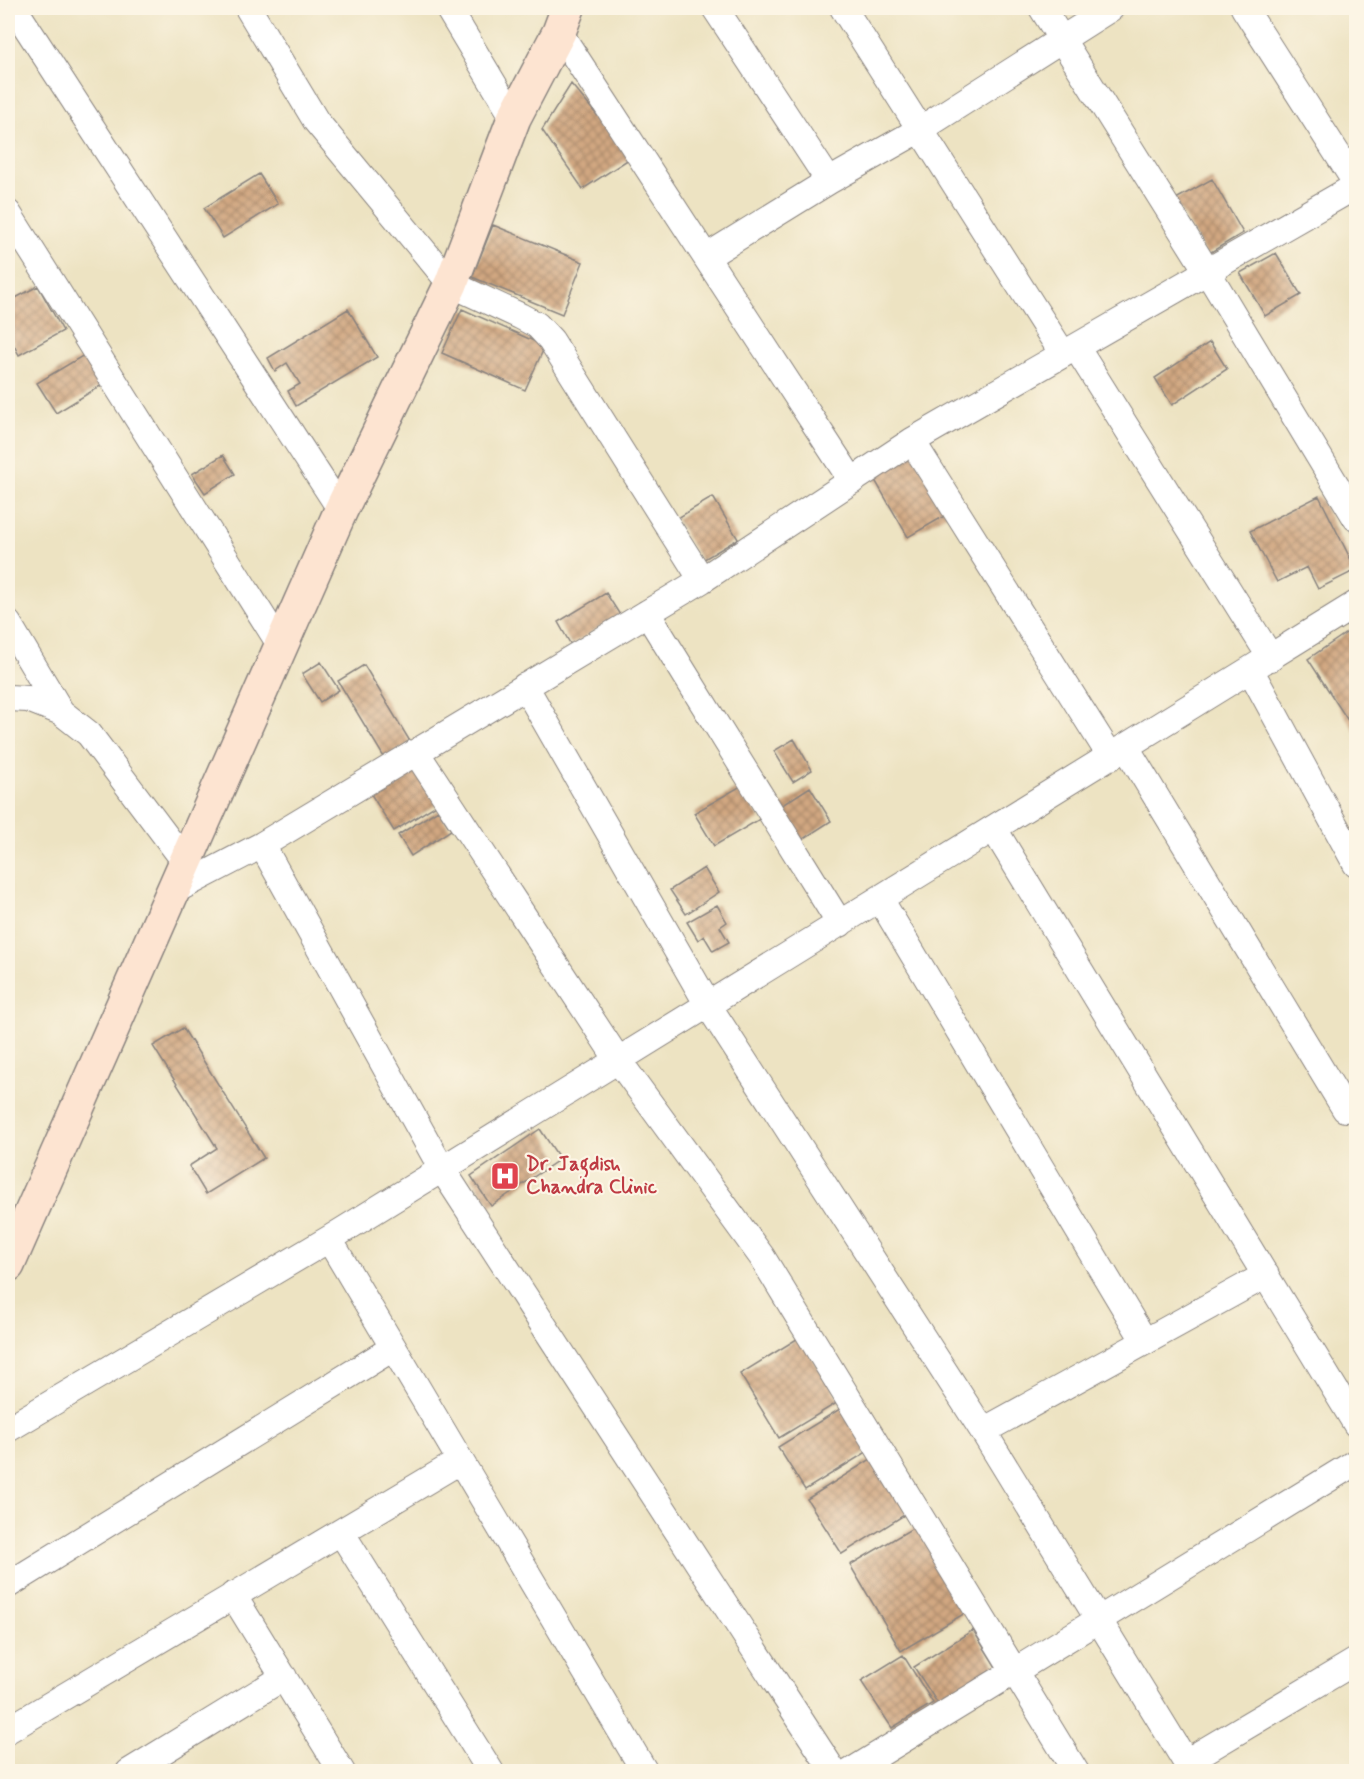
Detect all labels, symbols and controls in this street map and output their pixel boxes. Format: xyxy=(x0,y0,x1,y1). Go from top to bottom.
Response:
place label: Dr. Jagdish Chandra Clinic xyxy=(526,1151,658,1201)
hospital icon: Dr. Jagdish Chandra Clinic xyxy=(489,1160,521,1192)

